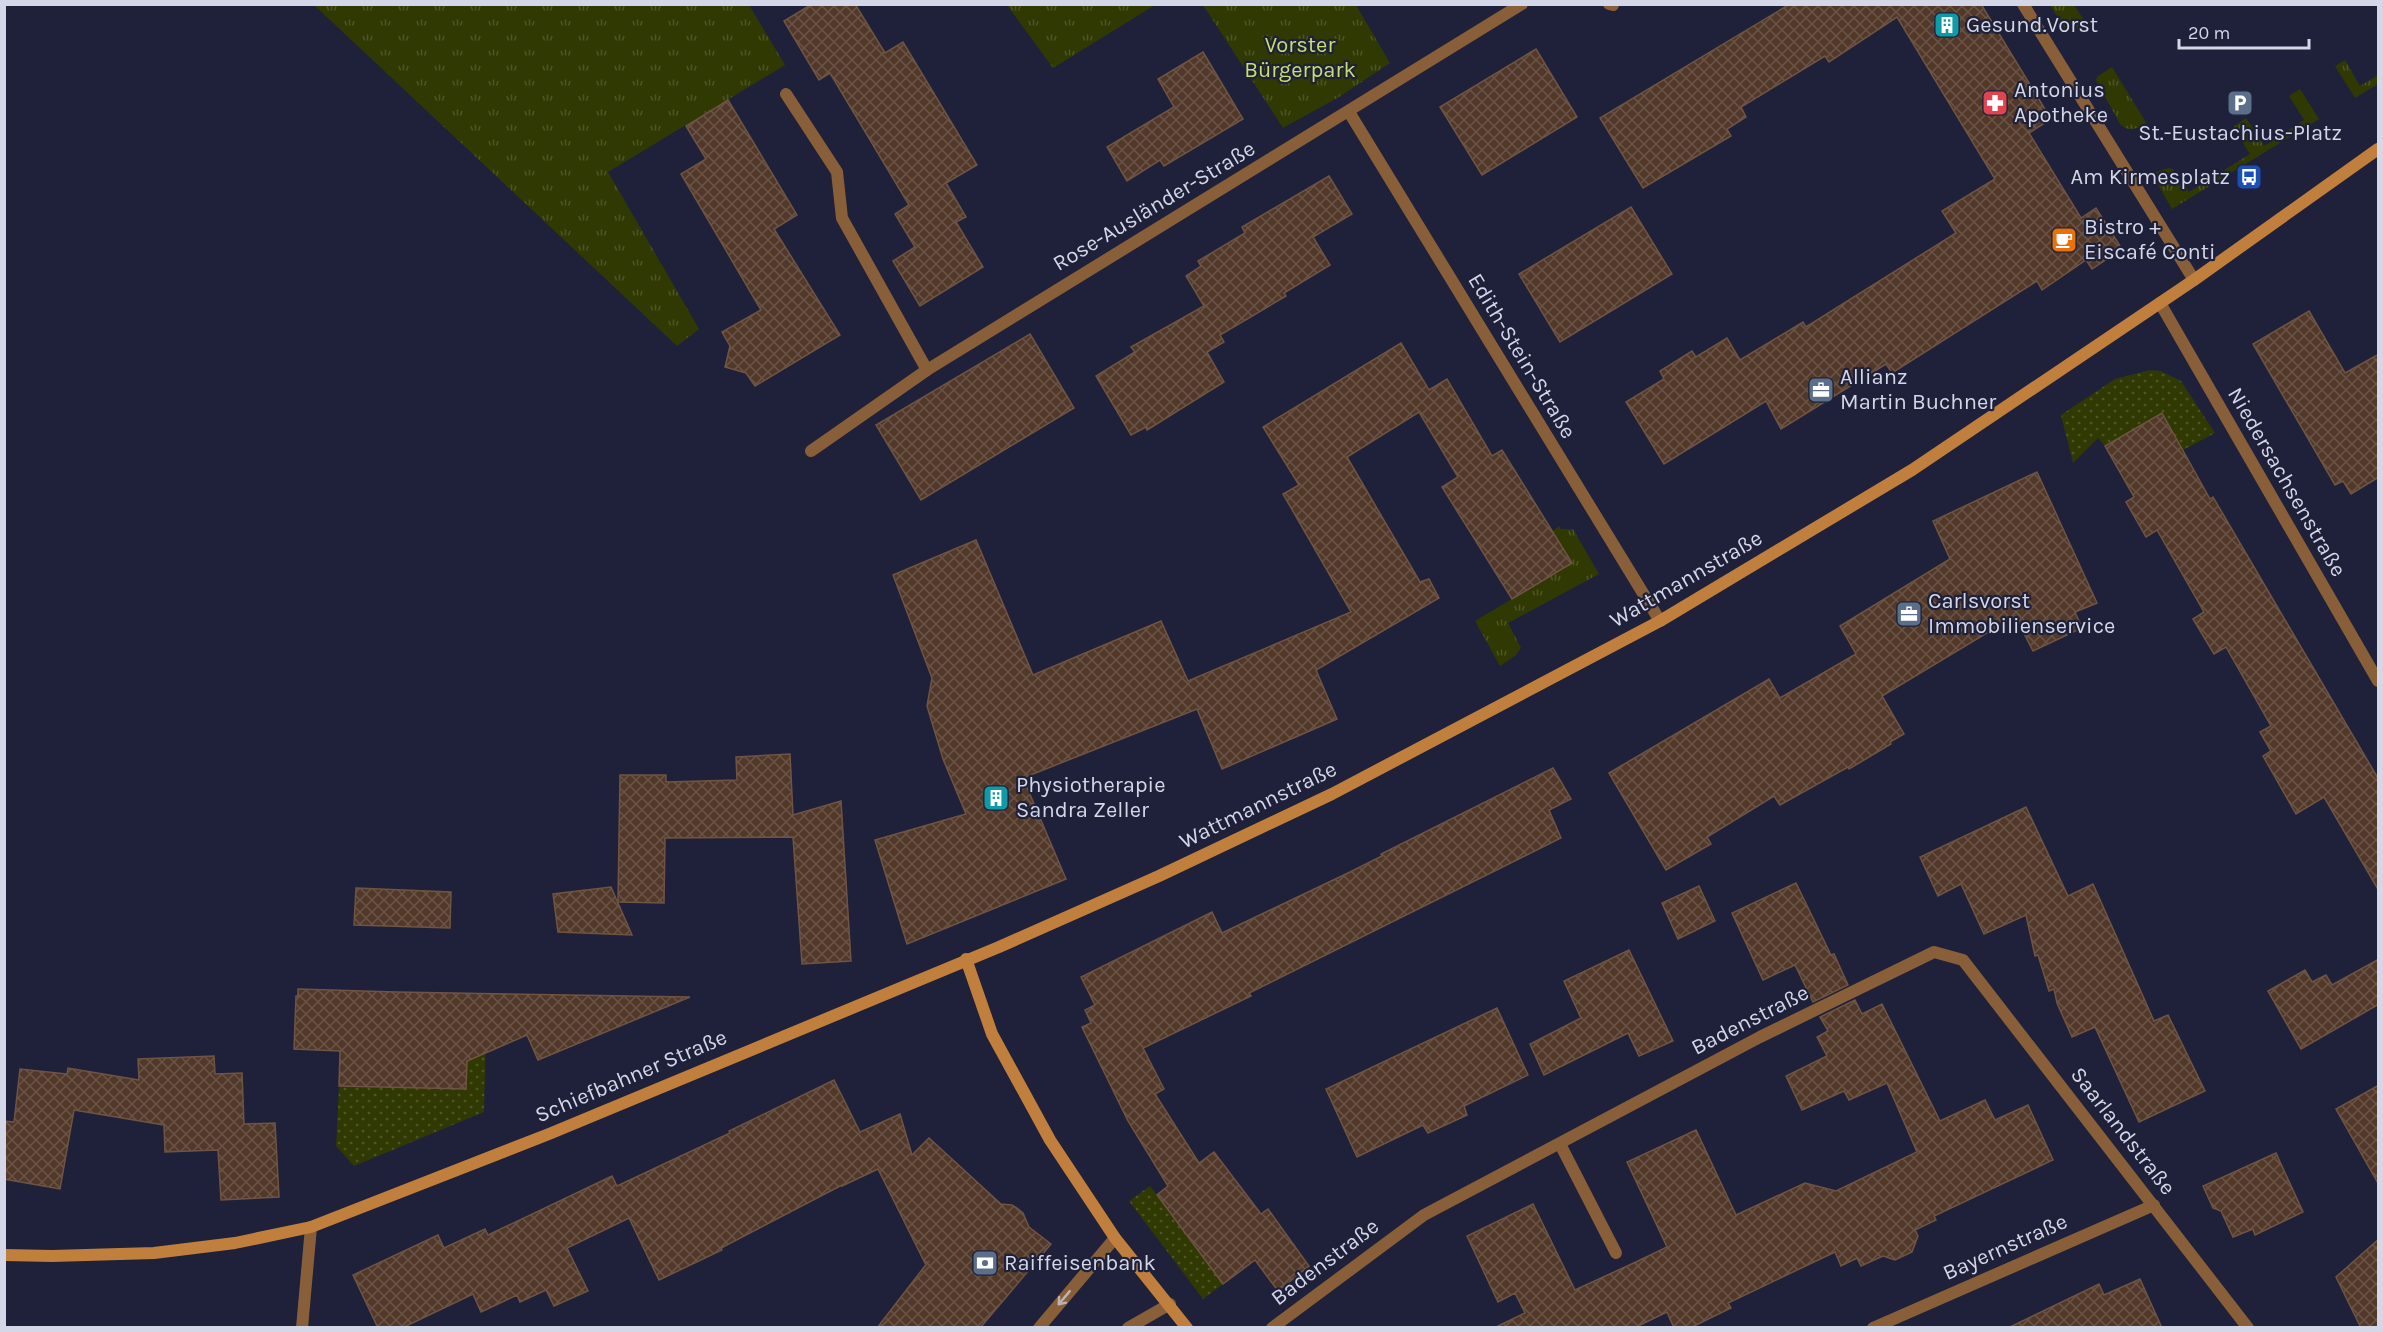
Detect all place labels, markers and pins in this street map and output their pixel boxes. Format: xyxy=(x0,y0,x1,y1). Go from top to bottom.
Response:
building icon: Gesund.Vorst xyxy=(1932,10,1962,40)
place label: Gesund.Vorst xyxy=(1966,12,2098,38)
place label: Antonius Apotheke xyxy=(2014,77,2108,128)
pharmacy icon: Antonius Apotheke xyxy=(1980,88,2010,118)
parking icon: St.-Eustachius-Platz xyxy=(2225,88,2255,118)
place label: St.-Eustachius-Platz xyxy=(2138,120,2342,146)
bus stop icon: Am Kirmesplatz xyxy=(2234,162,2264,192)
place label: Am Kirmesplatz xyxy=(2070,164,2230,190)
place label: Bistro + Eiscafé Conti xyxy=(2084,214,2216,265)
cafe icon: Bistro + Eiscafé Conti xyxy=(2049,225,2079,255)
place label: Allianz Martin Buchner xyxy=(1840,364,1996,415)
office icon: Allianz Martin Buchner xyxy=(1806,375,1836,405)
place label: Carlsvorst Immobilienservice xyxy=(1928,588,2115,639)
office icon: Carlsvorst Immobilienservice xyxy=(1894,599,1924,629)
place label: Physiotherapie Sandra Zeller xyxy=(1016,772,1165,823)
building icon: Physiotherapie Sandra Zeller xyxy=(981,783,1011,813)
bank icon: Raiffeisenbank xyxy=(970,1248,1000,1278)
place label: Raiffeisenbank xyxy=(1004,1250,1156,1276)

